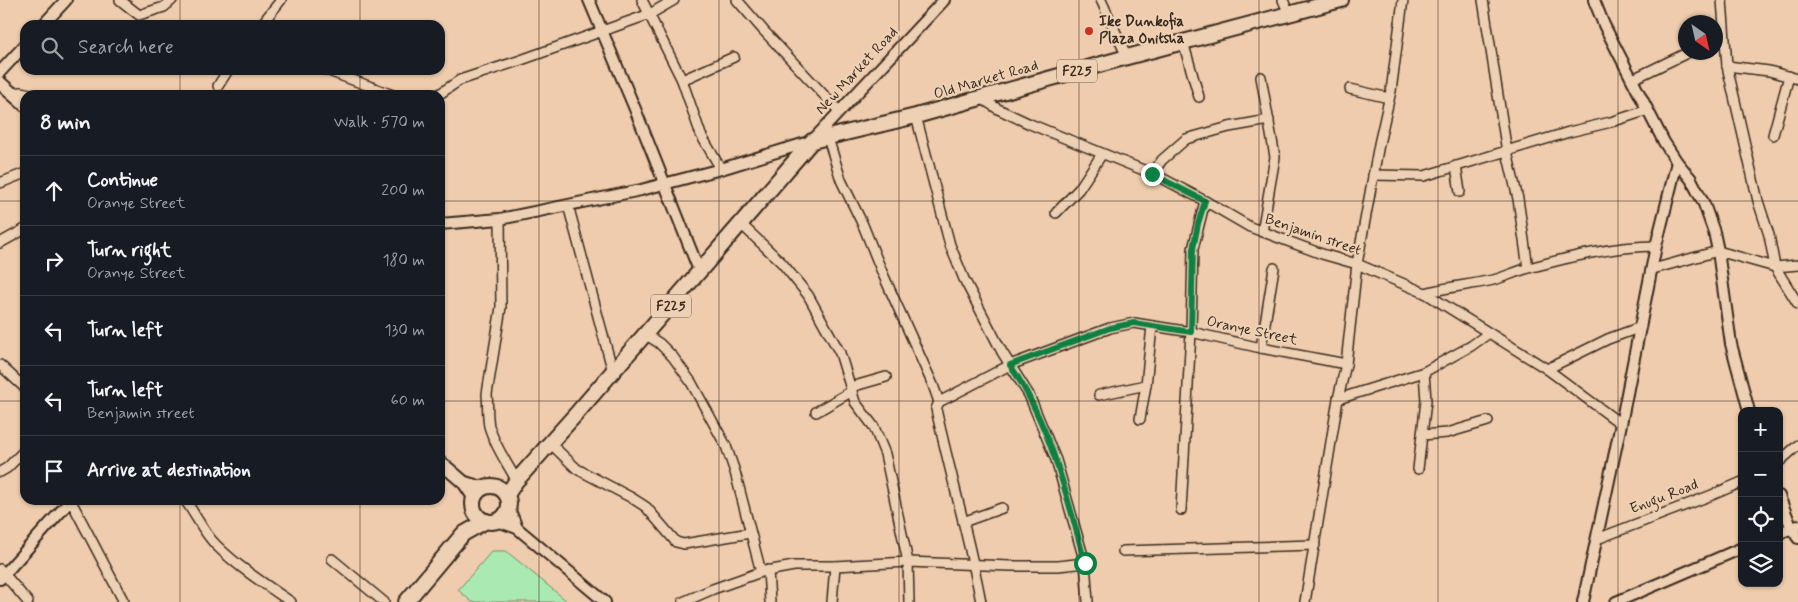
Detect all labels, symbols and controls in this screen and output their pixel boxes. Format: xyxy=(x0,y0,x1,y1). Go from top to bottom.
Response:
place label: Ike Dunkofia Plaza Onitsha xyxy=(1099,11,1185,49)
north arrow xyxy=(1678,15,1723,60)
search box xyxy=(20,20,445,75)
street label: New Market Road xyxy=(811,23,903,119)
marker: Ike Dunkofia Plaza Onitsha xyxy=(1083,25,1095,37)
icon: search xyxy=(38,34,66,62)
text: Search here xyxy=(78,35,174,60)
street label: Old Market Road xyxy=(931,56,1041,104)
road number: F225 xyxy=(1057,59,1097,82)
text: 8 min xyxy=(40,109,91,137)
text: Walk · 570 m xyxy=(334,112,425,133)
route end xyxy=(1141,163,1164,186)
text: Continue xyxy=(87,168,158,193)
icon: ahead xyxy=(40,177,68,205)
text: 200 m xyxy=(381,180,425,201)
text: Oranye Street xyxy=(87,193,186,214)
street label: Benjamin street xyxy=(1262,209,1364,261)
text: Turn right xyxy=(87,238,171,263)
icon: right xyxy=(40,247,68,275)
text: 180 m xyxy=(382,250,425,271)
text: Oranye Street xyxy=(87,263,186,284)
road number: F225 xyxy=(651,294,691,318)
street label: Oranye Street xyxy=(1205,312,1299,350)
icon: left xyxy=(40,317,68,345)
text: Turn left xyxy=(87,318,163,343)
text: 130 m xyxy=(384,320,425,341)
text: Turn left xyxy=(87,378,163,403)
icon: left xyxy=(40,387,68,415)
text: 60 m xyxy=(391,390,425,411)
text: Benjamin street xyxy=(87,403,194,424)
map controls xyxy=(1738,407,1783,587)
button: + xyxy=(1738,407,1783,452)
button: − xyxy=(1738,452,1783,497)
icon: arrive xyxy=(40,457,68,485)
text: Arrive at destination xyxy=(87,458,251,483)
street label: Enugu Road xyxy=(1627,475,1702,520)
button: locate xyxy=(1738,497,1783,542)
button: layers xyxy=(1738,542,1783,587)
route start xyxy=(1074,552,1097,575)

